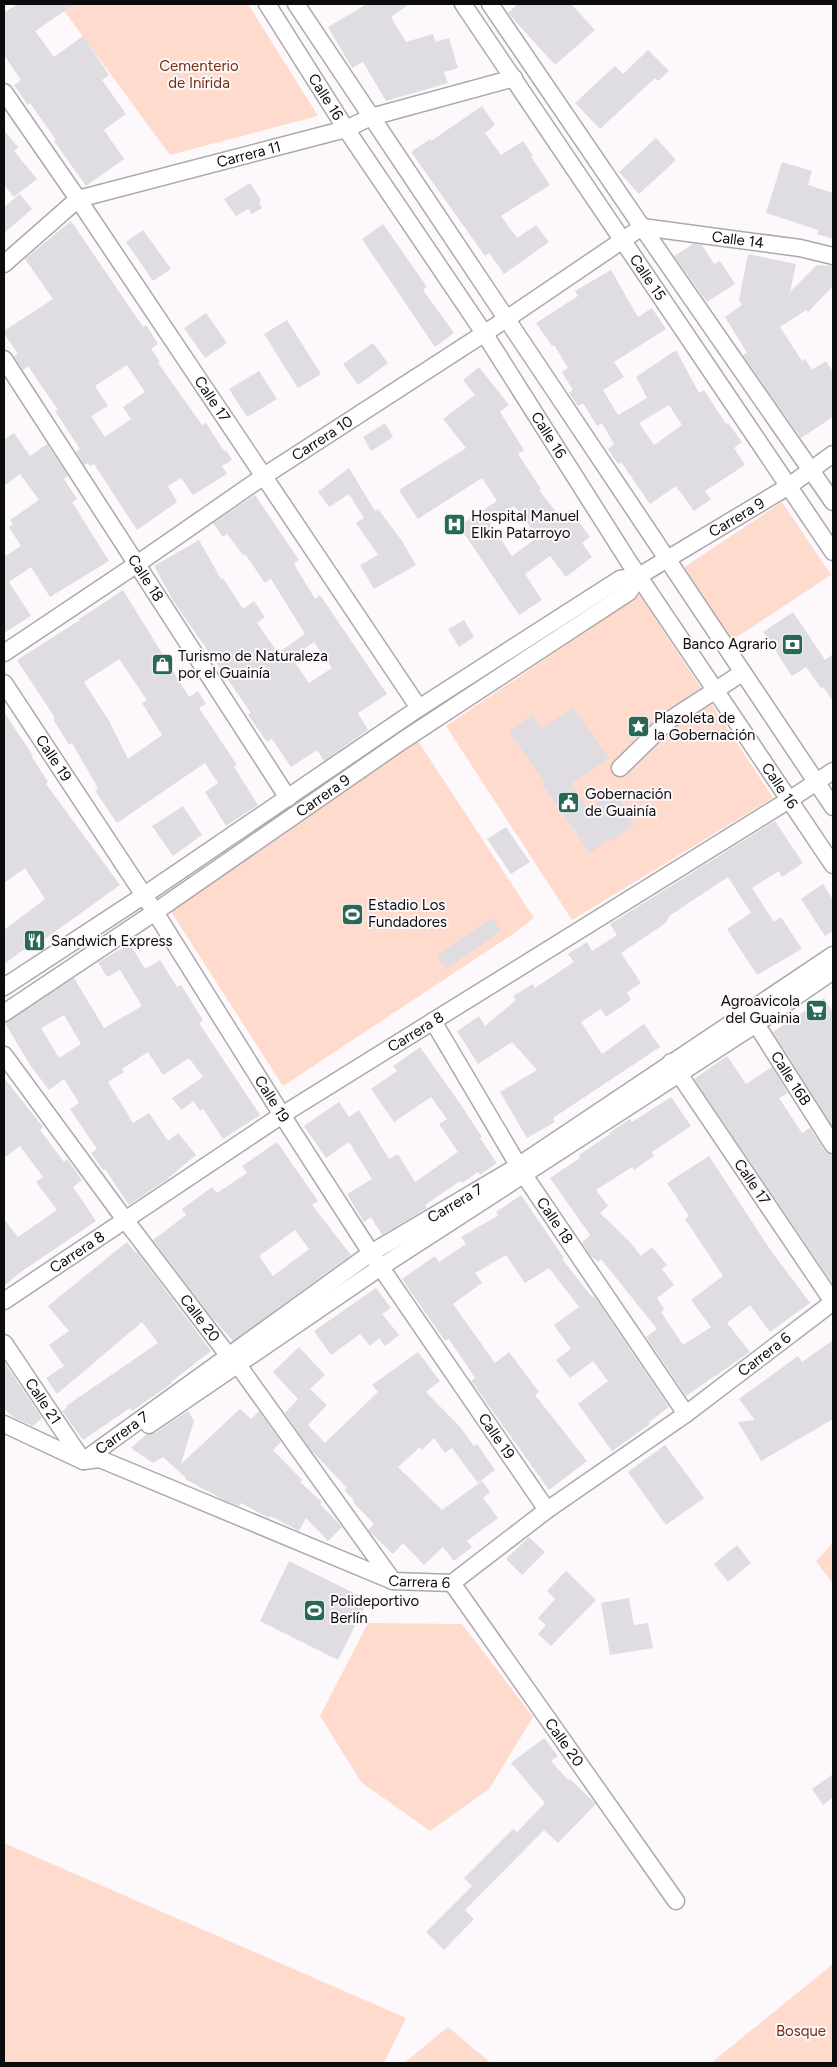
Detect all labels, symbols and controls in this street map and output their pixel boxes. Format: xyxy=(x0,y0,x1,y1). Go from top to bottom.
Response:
park label: Cementerio de Inírida xyxy=(159,57,239,92)
street label: Calle 16 xyxy=(304,70,347,124)
street label: Carrera 11 xyxy=(215,137,283,171)
street label: Calle 14 xyxy=(711,227,765,252)
street label: Calle 15 xyxy=(626,251,670,304)
street label: Calle 17 xyxy=(190,373,234,425)
street label: Calle 16 xyxy=(527,408,570,462)
street label: Carrera 10 xyxy=(288,412,356,465)
street label: Carrera 9 xyxy=(705,494,768,541)
place label: Hospital Manuel Elkin Patarroyo xyxy=(471,507,579,542)
hospital icon: Hospital Manuel Elkin Patarroyo xyxy=(443,513,467,537)
street label: Calle 18 xyxy=(124,551,168,605)
bank icon: Banco Agrario xyxy=(781,632,805,656)
place label: Banco Agrario xyxy=(682,635,777,653)
place label: Turismo de Naturaleza por el Guainía xyxy=(178,647,328,682)
shop icon: Turismo de Naturaleza por el Guainía xyxy=(150,653,174,677)
place label: Plazoleta de la Gobernación xyxy=(654,709,756,744)
place icon: Plazoleta de la Gobernación xyxy=(626,715,650,739)
street label: Calle 19 xyxy=(32,732,75,785)
street label: Calle 16 xyxy=(758,759,802,813)
street label: Carrera 9 xyxy=(292,771,354,821)
place label: Gobernación de Guainía xyxy=(585,785,672,820)
public building icon: Gobernación de Guainía xyxy=(557,791,581,815)
place label: Estadio Los Fundadores xyxy=(368,896,447,931)
sports icon: Estadio Los Fundadores xyxy=(340,902,364,926)
restaurant icon: Sandwich Express xyxy=(23,929,47,953)
place label: Sandwich Express xyxy=(51,932,173,950)
place label: Agroavicola del Guainia xyxy=(721,992,800,1027)
supermarket icon: Agroavicola del Guainia xyxy=(804,998,828,1022)
street label: Carrera 8 xyxy=(384,1008,447,1056)
street label: Calle 16B xyxy=(767,1048,815,1109)
street label: Calle 19 xyxy=(251,1072,293,1126)
street label: Calle 17 xyxy=(730,1156,774,1208)
street label: Carrera 7 xyxy=(424,1180,486,1227)
street label: Calle 18 xyxy=(533,1194,577,1247)
street label: Carrera 8 xyxy=(46,1227,108,1277)
street label: Calle 20 xyxy=(176,1291,224,1345)
street label: Carrera 6 xyxy=(734,1328,795,1380)
street label: Calle 21 xyxy=(21,1375,65,1428)
street label: Carrera 7 xyxy=(92,1408,152,1458)
street label: Calle 19 xyxy=(474,1410,518,1463)
street label: Carrera 6 xyxy=(388,1572,451,1592)
place label: Polideportivo Berlín xyxy=(330,1592,419,1627)
sports icon: Polideportivo Berlín xyxy=(302,1598,326,1622)
street label: Calle 20 xyxy=(541,1715,588,1770)
park label: Bosque xyxy=(776,2022,826,2040)

